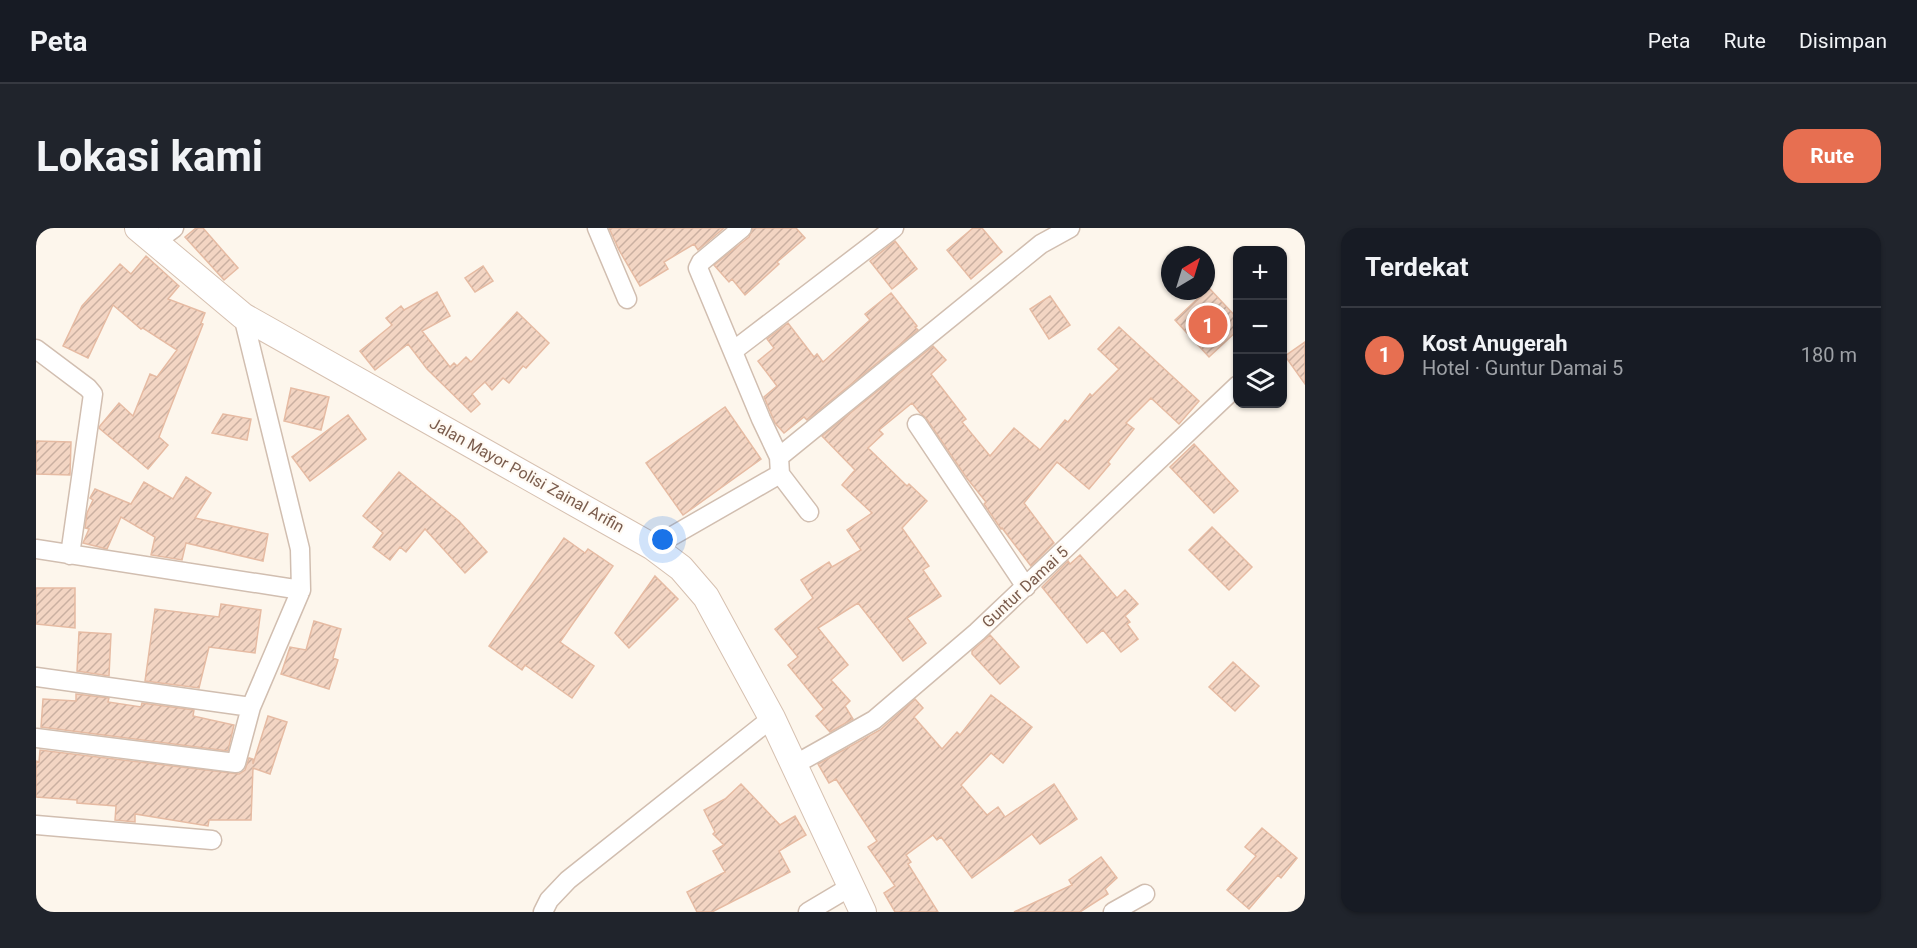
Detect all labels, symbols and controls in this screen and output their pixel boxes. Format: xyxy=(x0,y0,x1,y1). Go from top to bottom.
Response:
text: Peta xyxy=(30,25,87,58)
text: Peta xyxy=(1648,29,1690,53)
text: Rute xyxy=(1723,29,1766,53)
text: Disimpan xyxy=(1799,29,1887,53)
button: Rute xyxy=(1783,129,1881,183)
text: Lokasi kami xyxy=(36,132,263,181)
north arrow xyxy=(1161,246,1215,300)
map controls xyxy=(1233,246,1287,408)
button: + xyxy=(1233,246,1287,300)
text: Terdekat xyxy=(1365,252,1469,282)
button: − xyxy=(1233,300,1287,354)
pin: 1 xyxy=(1188,302,1228,348)
text: Kost Anugerah xyxy=(1422,331,1568,356)
text: 1 xyxy=(1379,343,1390,367)
text: 180 m xyxy=(1801,343,1857,367)
button: layers xyxy=(1233,354,1287,408)
text: Hotel · Guntur Damai 5 xyxy=(1422,356,1623,380)
street label: Jalan Mayor Polisi Zainal Arifin xyxy=(426,413,628,537)
your location xyxy=(648,525,677,554)
street label: Guntur Damai 5 xyxy=(978,542,1072,632)

